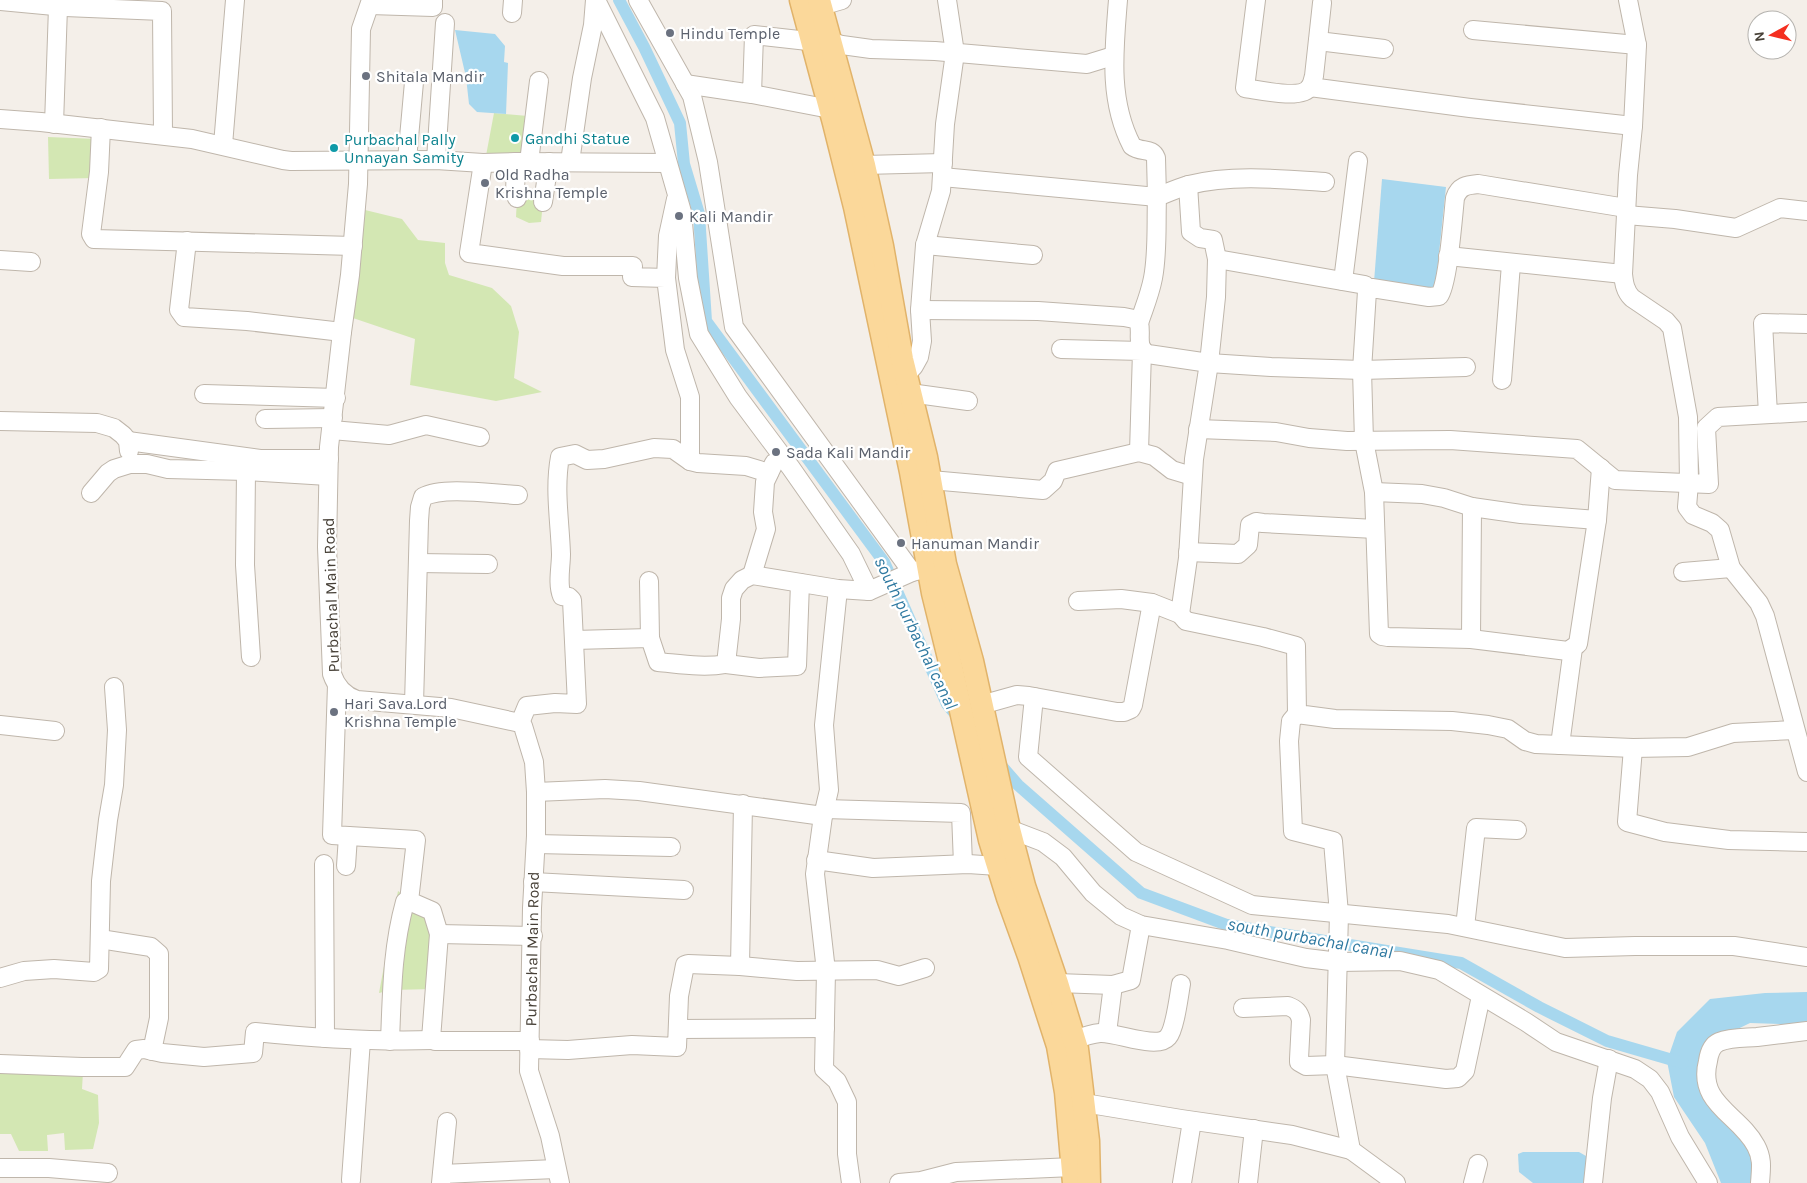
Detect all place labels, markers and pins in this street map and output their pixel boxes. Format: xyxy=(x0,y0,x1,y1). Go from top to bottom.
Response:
place label: Hindu Temple xyxy=(680,24,780,43)
marker: Hindu Temple xyxy=(664,27,676,39)
place label: Shitala Mandir xyxy=(376,67,484,86)
marker: Shitala Mandir xyxy=(360,70,372,82)
place label: Gandhi Statue xyxy=(525,129,630,148)
place label: Purbachal Pally Unnayan Samity xyxy=(344,130,465,167)
marker: Gandhi Statue xyxy=(509,132,521,144)
marker: Purbachal Pally Unnayan Samity xyxy=(328,142,340,154)
place label: Old Radha Krishna Temple xyxy=(495,165,608,202)
marker: Old Radha Krishna Temple xyxy=(479,177,491,189)
place label: Kali Mandir xyxy=(689,207,773,226)
marker: Kali Mandir xyxy=(673,210,685,222)
place label: Sada Kali Mandir xyxy=(786,443,910,462)
marker: Sada Kali Mandir xyxy=(770,446,782,458)
place label: Hanuman Mandir xyxy=(911,534,1039,553)
marker: Hanuman Mandir xyxy=(895,537,907,549)
place label: Hari Sava.Lord Krishna Temple xyxy=(344,694,457,731)
marker: Hari Sava.Lord Krishna Temple xyxy=(328,706,340,718)

